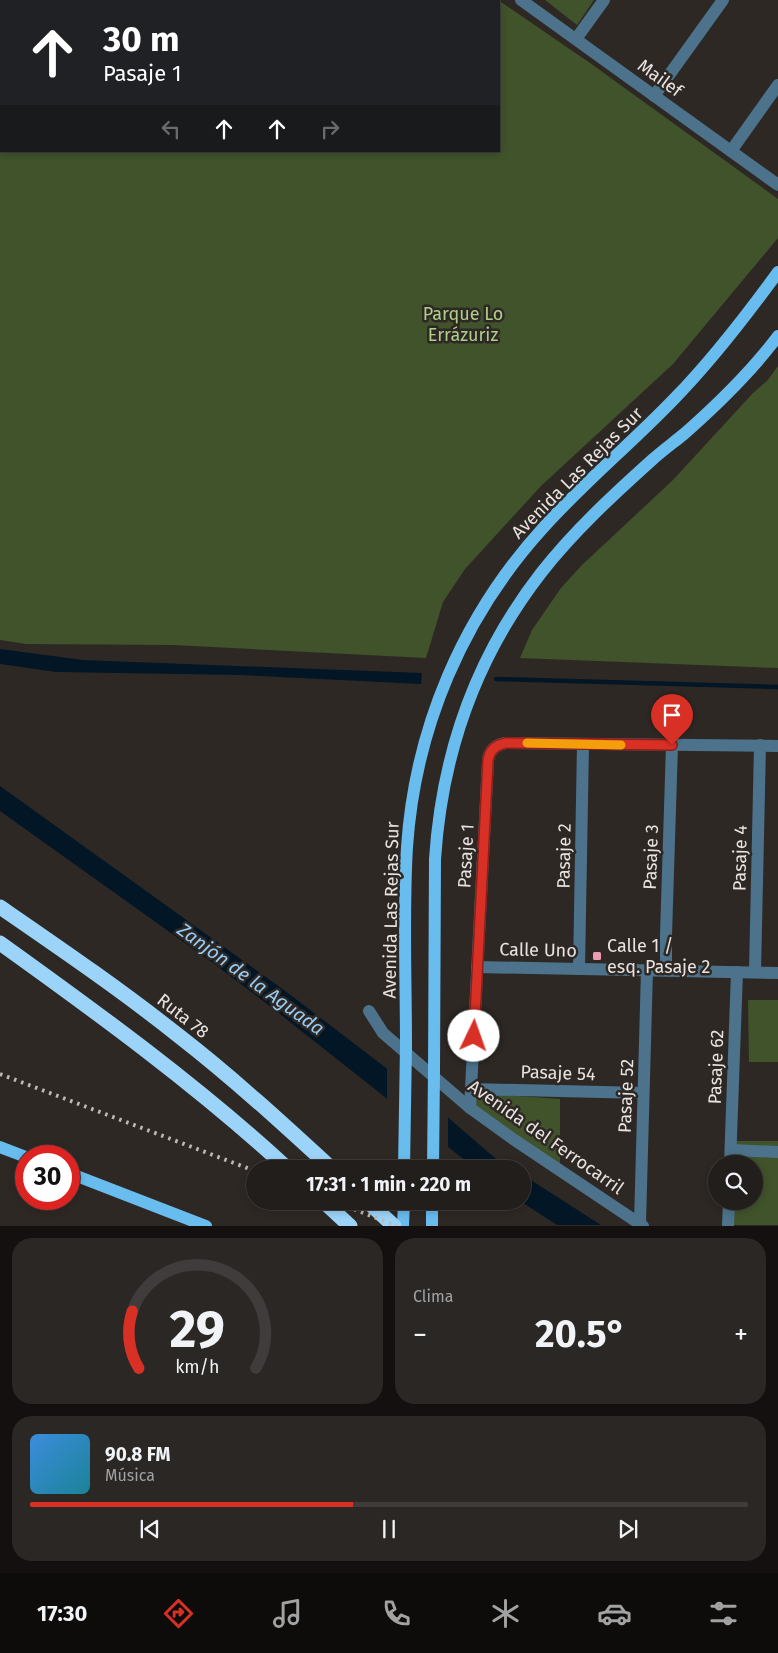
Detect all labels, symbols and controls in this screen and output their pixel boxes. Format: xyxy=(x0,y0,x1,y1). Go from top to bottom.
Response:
text: 30 m xyxy=(103,18,180,60)
icon: ahead xyxy=(20,20,85,85)
street label: Mailef xyxy=(633,54,688,103)
text: Pasaje 1 xyxy=(103,60,182,87)
icon: left xyxy=(157,115,185,143)
icon: ahead xyxy=(210,115,238,143)
icon: ahead xyxy=(263,115,291,143)
icon: right xyxy=(316,115,344,143)
park label: Parque Lo Errázuriz xyxy=(423,303,503,346)
street label: Avenida Las Rejas Sur xyxy=(507,403,647,543)
pin xyxy=(651,694,693,745)
icon: arrive xyxy=(658,701,686,729)
street label: Avenida Las Rejas Sur xyxy=(378,821,404,999)
street label: Pasaje 1 xyxy=(453,823,479,889)
street label: Pasaje 2 xyxy=(552,823,576,889)
street label: Pasaje 3 xyxy=(639,824,663,890)
street label: Pasaje 4 xyxy=(728,824,752,891)
water label: Zanjón de la Aguada xyxy=(172,917,329,1040)
place label: Calle 1 / esq. Pasaje 2 xyxy=(607,935,711,978)
street label: Calle Uno xyxy=(499,938,577,962)
marker: Calle 1 / esq. Pasaje 2 xyxy=(591,950,603,962)
street label: Ruta 78 xyxy=(153,989,213,1043)
position arrow xyxy=(447,1009,499,1061)
street label: Pasaje 62 xyxy=(704,1029,728,1105)
street label: Pasaje 52 xyxy=(614,1058,638,1133)
street label: Pasaje 54 xyxy=(520,1061,596,1085)
street label: Avenida del Ferrocarril xyxy=(464,1075,628,1199)
speed limit sign: 30 xyxy=(15,1145,80,1210)
map controls xyxy=(708,1155,763,1210)
button: search xyxy=(708,1155,763,1210)
text: 17:31 · 1 min · 220 m xyxy=(306,1173,471,1196)
text: Clima xyxy=(413,1287,453,1306)
text: 29 xyxy=(170,1298,225,1361)
text: 20.5° xyxy=(535,1311,626,1357)
text: − xyxy=(413,1318,427,1351)
text: + xyxy=(734,1318,748,1351)
text: km/h xyxy=(175,1356,220,1378)
text: 90.8 FM xyxy=(105,1443,171,1466)
text: Música xyxy=(105,1466,155,1485)
icon: previous xyxy=(136,1515,164,1543)
icon: pause xyxy=(375,1515,403,1543)
icon: next xyxy=(614,1515,642,1543)
icon: directions xyxy=(161,1596,196,1631)
icon: music xyxy=(270,1596,305,1631)
icon: phone xyxy=(379,1596,414,1631)
icon: climate xyxy=(488,1596,523,1631)
icon: car xyxy=(597,1596,632,1631)
icon: filters xyxy=(706,1596,741,1631)
text: 17:30 xyxy=(37,1600,87,1627)

